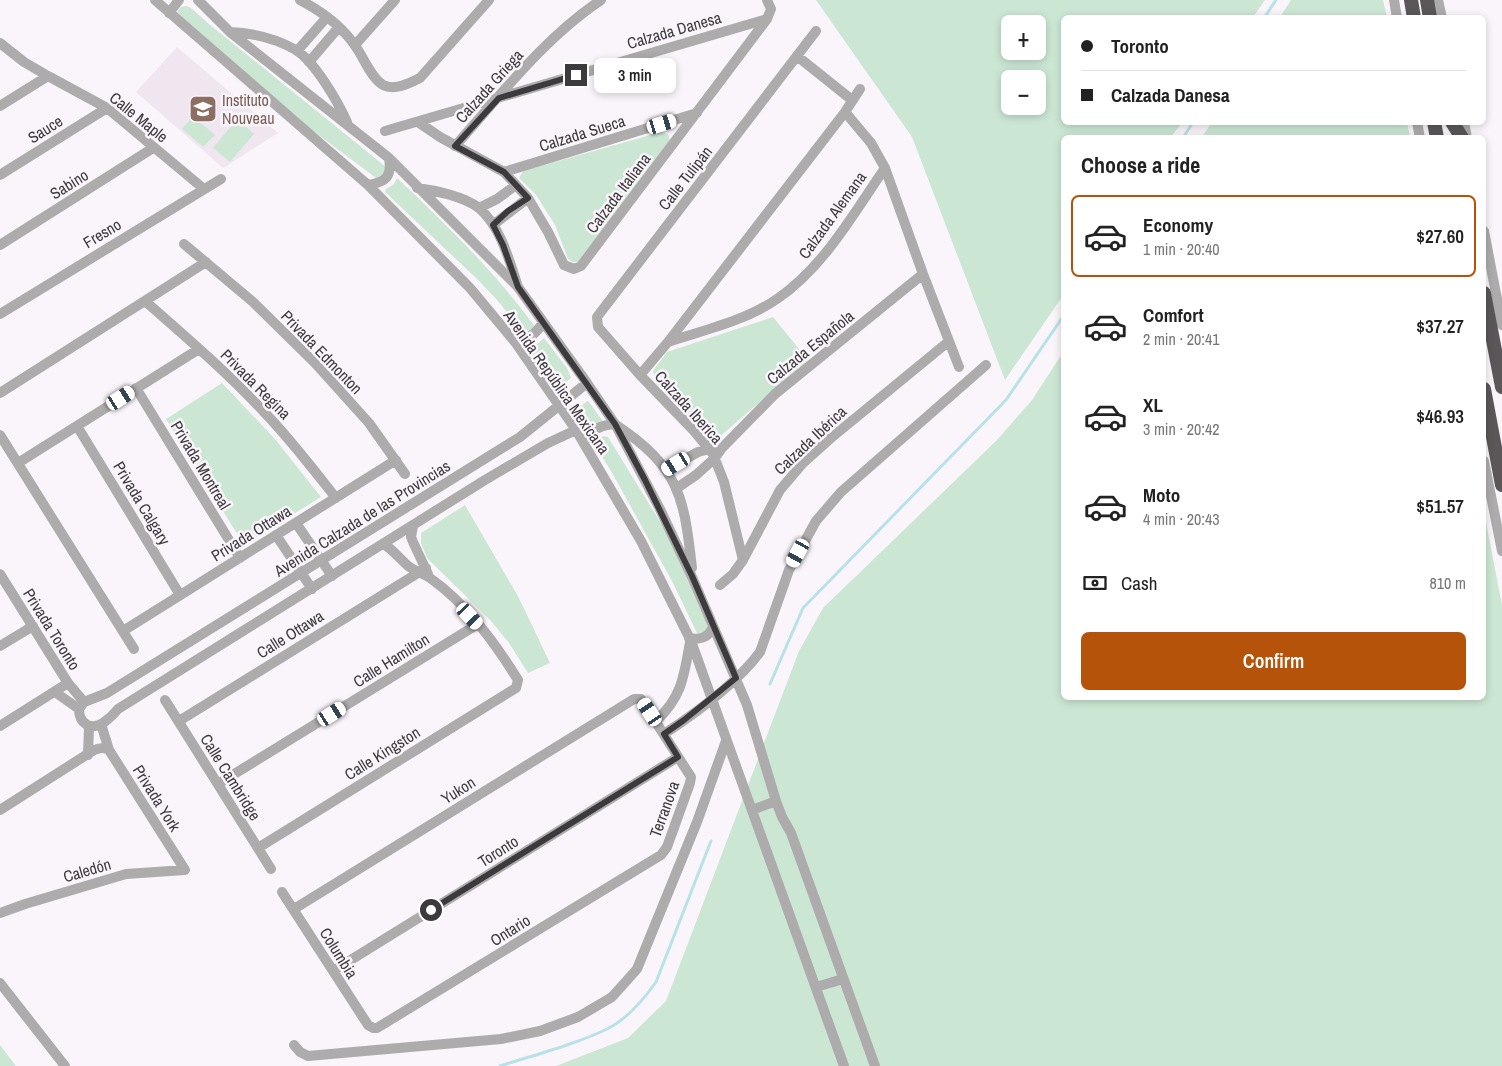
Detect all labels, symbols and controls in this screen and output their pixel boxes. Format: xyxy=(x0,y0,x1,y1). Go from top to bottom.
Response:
street label: Calzada Danesa xyxy=(624,6,724,54)
map controls xyxy=(1001,15,1046,115)
button: + xyxy=(1001,15,1046,60)
text: Toronto xyxy=(1111,33,1169,59)
street label: Calzada Griega xyxy=(450,44,528,128)
callout: 3 min xyxy=(594,58,676,92)
route end xyxy=(565,64,587,86)
text: 3 min xyxy=(618,64,652,86)
button: − xyxy=(1001,70,1046,115)
text: Calzada Danesa xyxy=(1111,82,1230,108)
street label: Calle Maple xyxy=(105,87,173,147)
place label: Instituto Nouveau xyxy=(222,89,275,129)
school or university icon: Instituto Nouveau xyxy=(188,94,218,124)
street label: Calzada Sueca xyxy=(536,109,628,157)
street label: Sauce xyxy=(23,110,67,148)
car xyxy=(645,112,678,136)
street label: Calle Tulipán xyxy=(653,141,717,215)
street label: Calzada Italiana xyxy=(581,148,656,237)
text: Choose a ride xyxy=(1081,150,1200,180)
street label: Sabino xyxy=(46,164,92,204)
street label: Calzada Alemana xyxy=(793,166,872,263)
text: Economy xyxy=(1143,212,1213,238)
street label: Fresno xyxy=(79,213,125,253)
icon: car xyxy=(1083,214,1128,259)
text: $27.60 xyxy=(1416,223,1464,249)
text: 1 min · 20:40 xyxy=(1143,238,1220,260)
text: Comfort xyxy=(1143,302,1204,328)
icon: car xyxy=(1083,304,1128,349)
street label: Privada Edmonton xyxy=(276,305,368,399)
street label: Avenida República Mexicana xyxy=(498,305,616,459)
street label: Calzada Española xyxy=(762,305,859,389)
text: $37.27 xyxy=(1416,313,1464,339)
text: 2 min · 20:41 xyxy=(1143,328,1220,350)
street label: Privada Regina xyxy=(216,344,297,425)
street label: Calzada Iberica xyxy=(650,365,728,449)
car xyxy=(104,384,137,412)
text: XL xyxy=(1143,392,1163,418)
icon: car xyxy=(1083,394,1128,439)
street label: Calzada Ibérica xyxy=(769,400,852,479)
text: $46.93 xyxy=(1416,403,1464,429)
street label: Privada Montreal xyxy=(166,417,236,514)
text: 3 min · 20:42 xyxy=(1143,418,1220,440)
car xyxy=(659,450,692,478)
street label: Avenida Calzada de las Provincias xyxy=(269,455,454,582)
street label: Privada Calgary xyxy=(108,457,176,549)
text: Moto xyxy=(1143,482,1180,508)
icon: car xyxy=(1083,484,1128,529)
text: $51.57 xyxy=(1416,493,1464,519)
street label: Privada Ottawa xyxy=(207,499,296,566)
text: 4 min · 20:43 xyxy=(1143,508,1220,530)
car xyxy=(784,536,811,570)
icon: cash xyxy=(1081,569,1109,597)
text: Cash xyxy=(1121,570,1157,596)
text: 810 m xyxy=(1430,572,1466,594)
street label: Privada Toronto xyxy=(18,584,86,674)
car xyxy=(454,600,485,632)
street label: Calle Ottawa xyxy=(252,604,328,663)
street label: Calle Hamilton xyxy=(349,628,433,692)
button: Confirm xyxy=(1081,632,1466,690)
car xyxy=(635,695,664,729)
car xyxy=(315,700,348,728)
street label: Calle Kingston xyxy=(340,721,424,785)
street label: Calle Cambridge xyxy=(196,729,266,825)
street label: Privada York xyxy=(128,761,186,836)
street label: Yukon xyxy=(437,771,479,809)
street label: Terranova xyxy=(644,777,685,840)
street label: Toronto xyxy=(474,830,522,872)
street label: Caledón xyxy=(60,853,114,887)
route start xyxy=(420,899,442,921)
street label: Ontario xyxy=(486,909,534,951)
street label: Columbia xyxy=(315,923,364,983)

